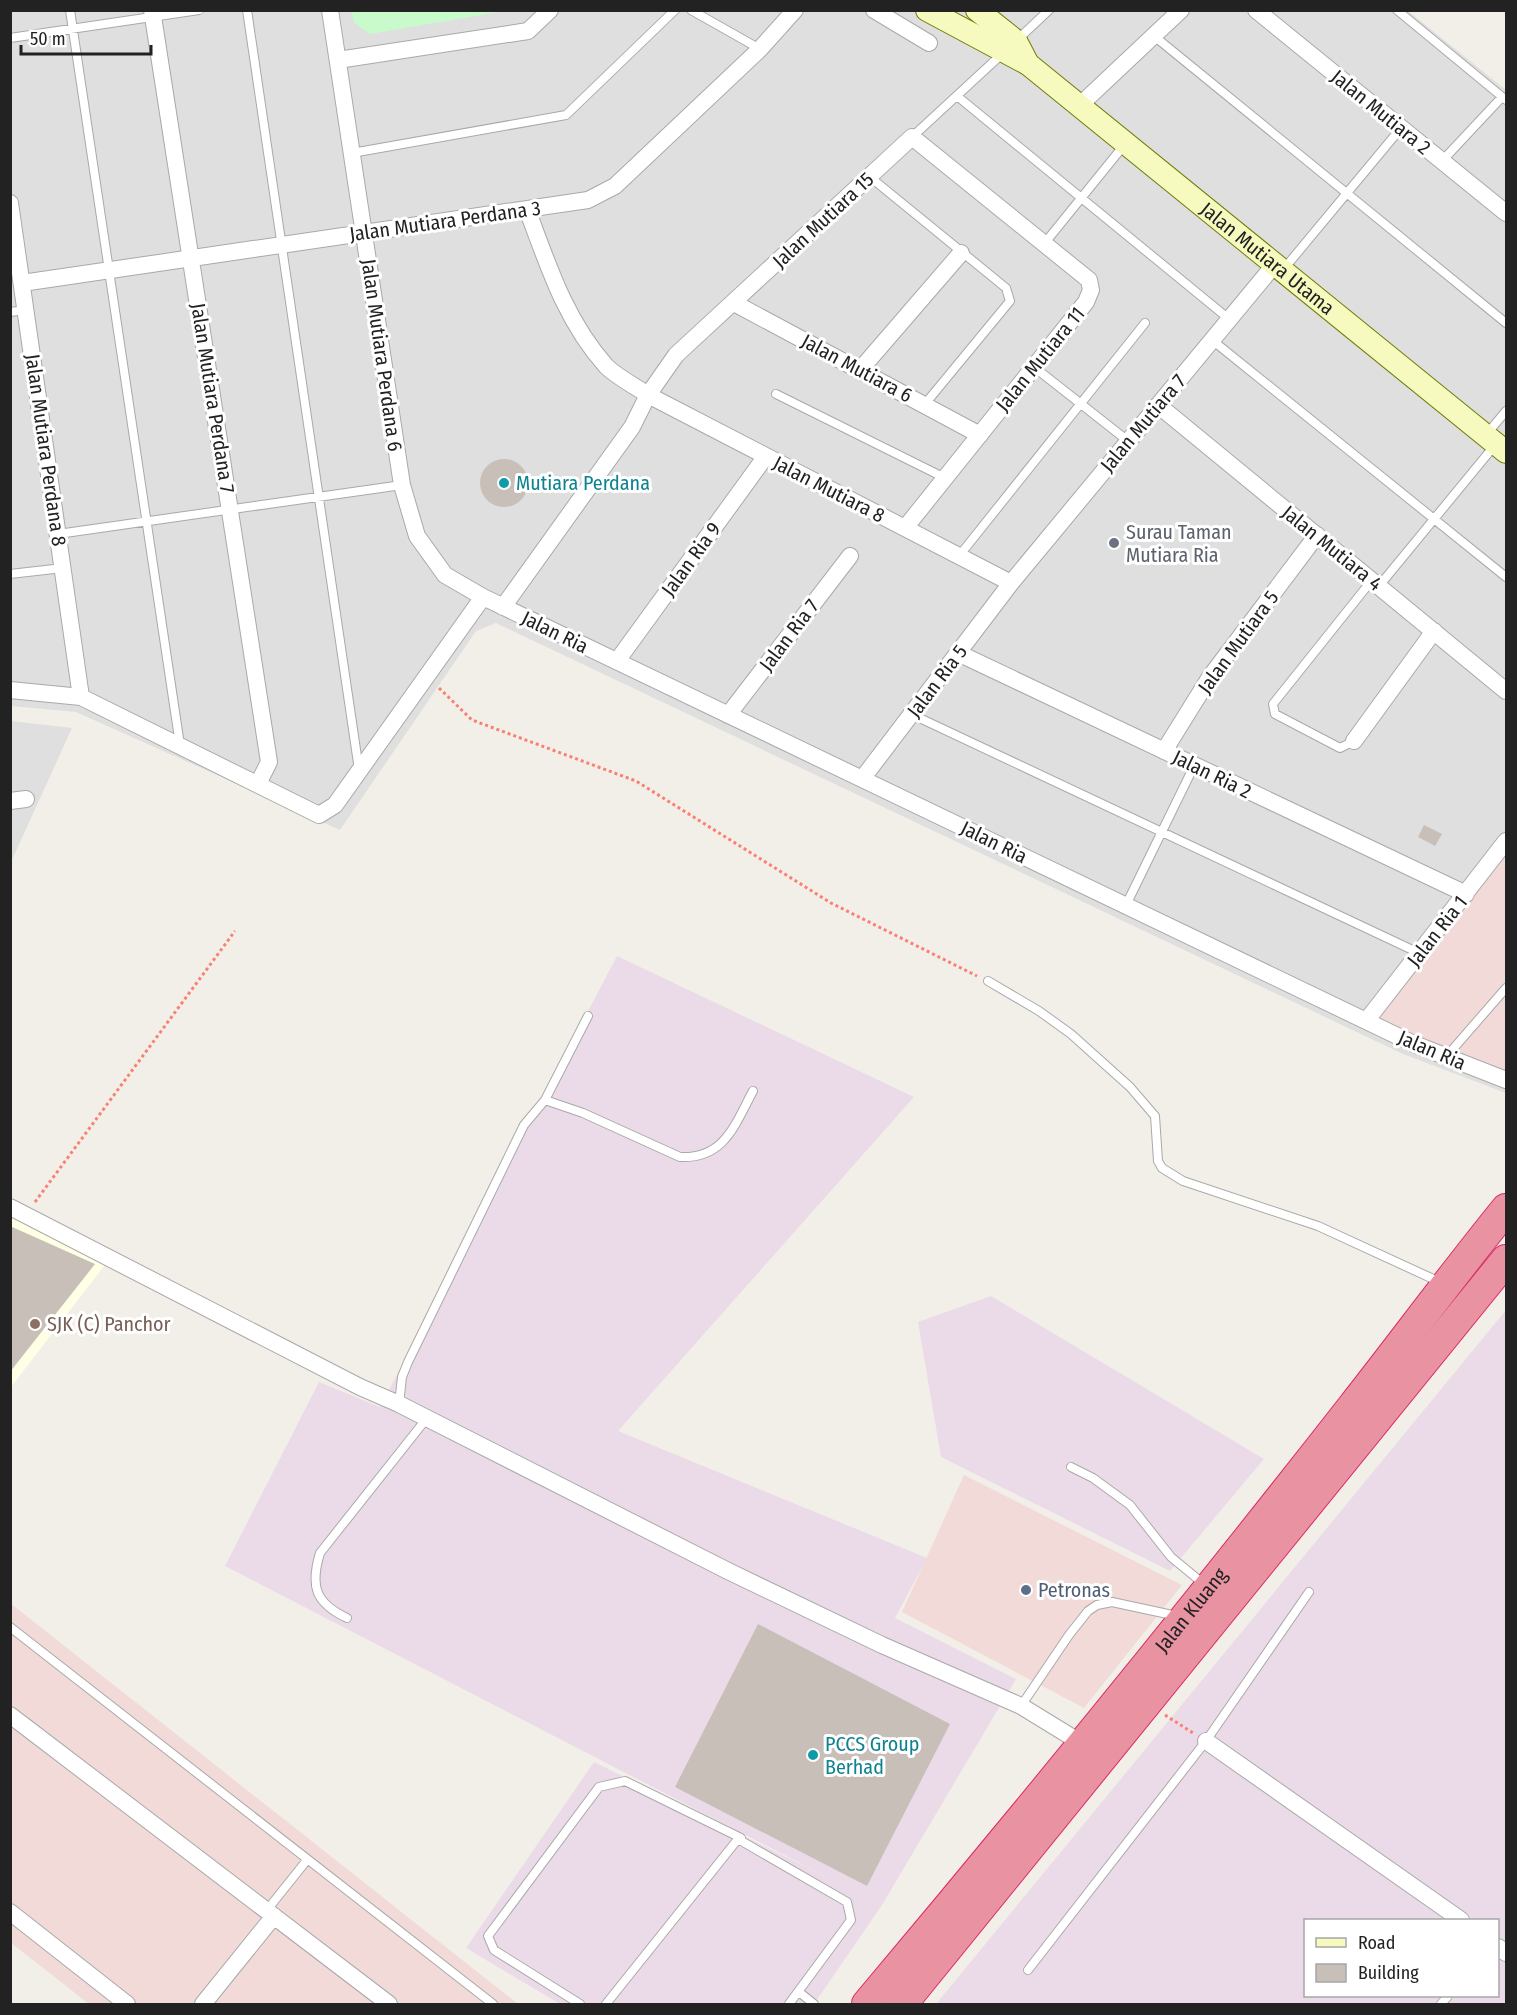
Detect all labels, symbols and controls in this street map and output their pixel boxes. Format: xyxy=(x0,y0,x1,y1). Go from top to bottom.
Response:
scale bar xyxy=(21,18,152,56)
text: 50 m xyxy=(30,28,66,50)
street label: Jalan Mutiara 2 xyxy=(1326,65,1436,160)
street label: Jalan Mutiara 15 xyxy=(768,167,878,273)
street label: Jalan Mutiara Perdana 3 xyxy=(348,196,542,246)
street label: Jalan Mutiara Utama xyxy=(1196,197,1339,320)
street label: Jalan Mutiara Perdana 6 xyxy=(357,257,407,453)
street label: Jalan Mutiara Perdana 7 xyxy=(186,301,240,495)
street label: Jalan Mutiara 11 xyxy=(991,302,1089,416)
street label: Jalan Mutiara 6 xyxy=(797,329,917,407)
street label: Jalan Mutiara Perdana 8 xyxy=(21,352,71,548)
street label: Jalan Mutiara 7 xyxy=(1095,369,1191,477)
street label: Jalan Mutiara 8 xyxy=(769,451,889,527)
place label: Mutiara Perdana xyxy=(516,471,650,495)
marker: Mutiara Perdana xyxy=(497,476,511,490)
street label: Jalan Mutiara 4 xyxy=(1277,500,1387,596)
street label: Jalan Ria 9 xyxy=(656,517,726,601)
place label: Surau Taman Mutiara Ria xyxy=(1126,520,1231,567)
marker: Surau Taman Mutiara Ria xyxy=(1107,536,1121,550)
street label: Jalan Mutiara 5 xyxy=(1193,586,1283,698)
street label: Jalan Ria 7 xyxy=(754,594,824,676)
street label: Jalan Ria xyxy=(518,606,592,658)
street label: Jalan Ria 5 xyxy=(902,640,972,722)
street label: Jalan Ria 2 xyxy=(1169,745,1255,803)
street label: Jalan Ria xyxy=(957,816,1031,868)
street label: Jalan Ria 1 xyxy=(1402,891,1472,971)
street label: Jalan Ria xyxy=(1395,1025,1469,1075)
place label: SJK (C) Panchor xyxy=(47,1312,171,1336)
marker: SJK (C) Panchor xyxy=(28,1317,42,1331)
street label: Jalan Kluang xyxy=(1150,1563,1232,1657)
place label: Petronas xyxy=(1038,1578,1110,1602)
marker: Petronas xyxy=(1019,1583,1033,1597)
place label: PCCS Group Berhad xyxy=(825,1732,919,1779)
marker: PCCS Group Berhad xyxy=(806,1748,820,1762)
legend xyxy=(1304,1919,1499,1997)
text: Road xyxy=(1358,1932,1395,1954)
text: Building xyxy=(1358,1962,1419,1984)

